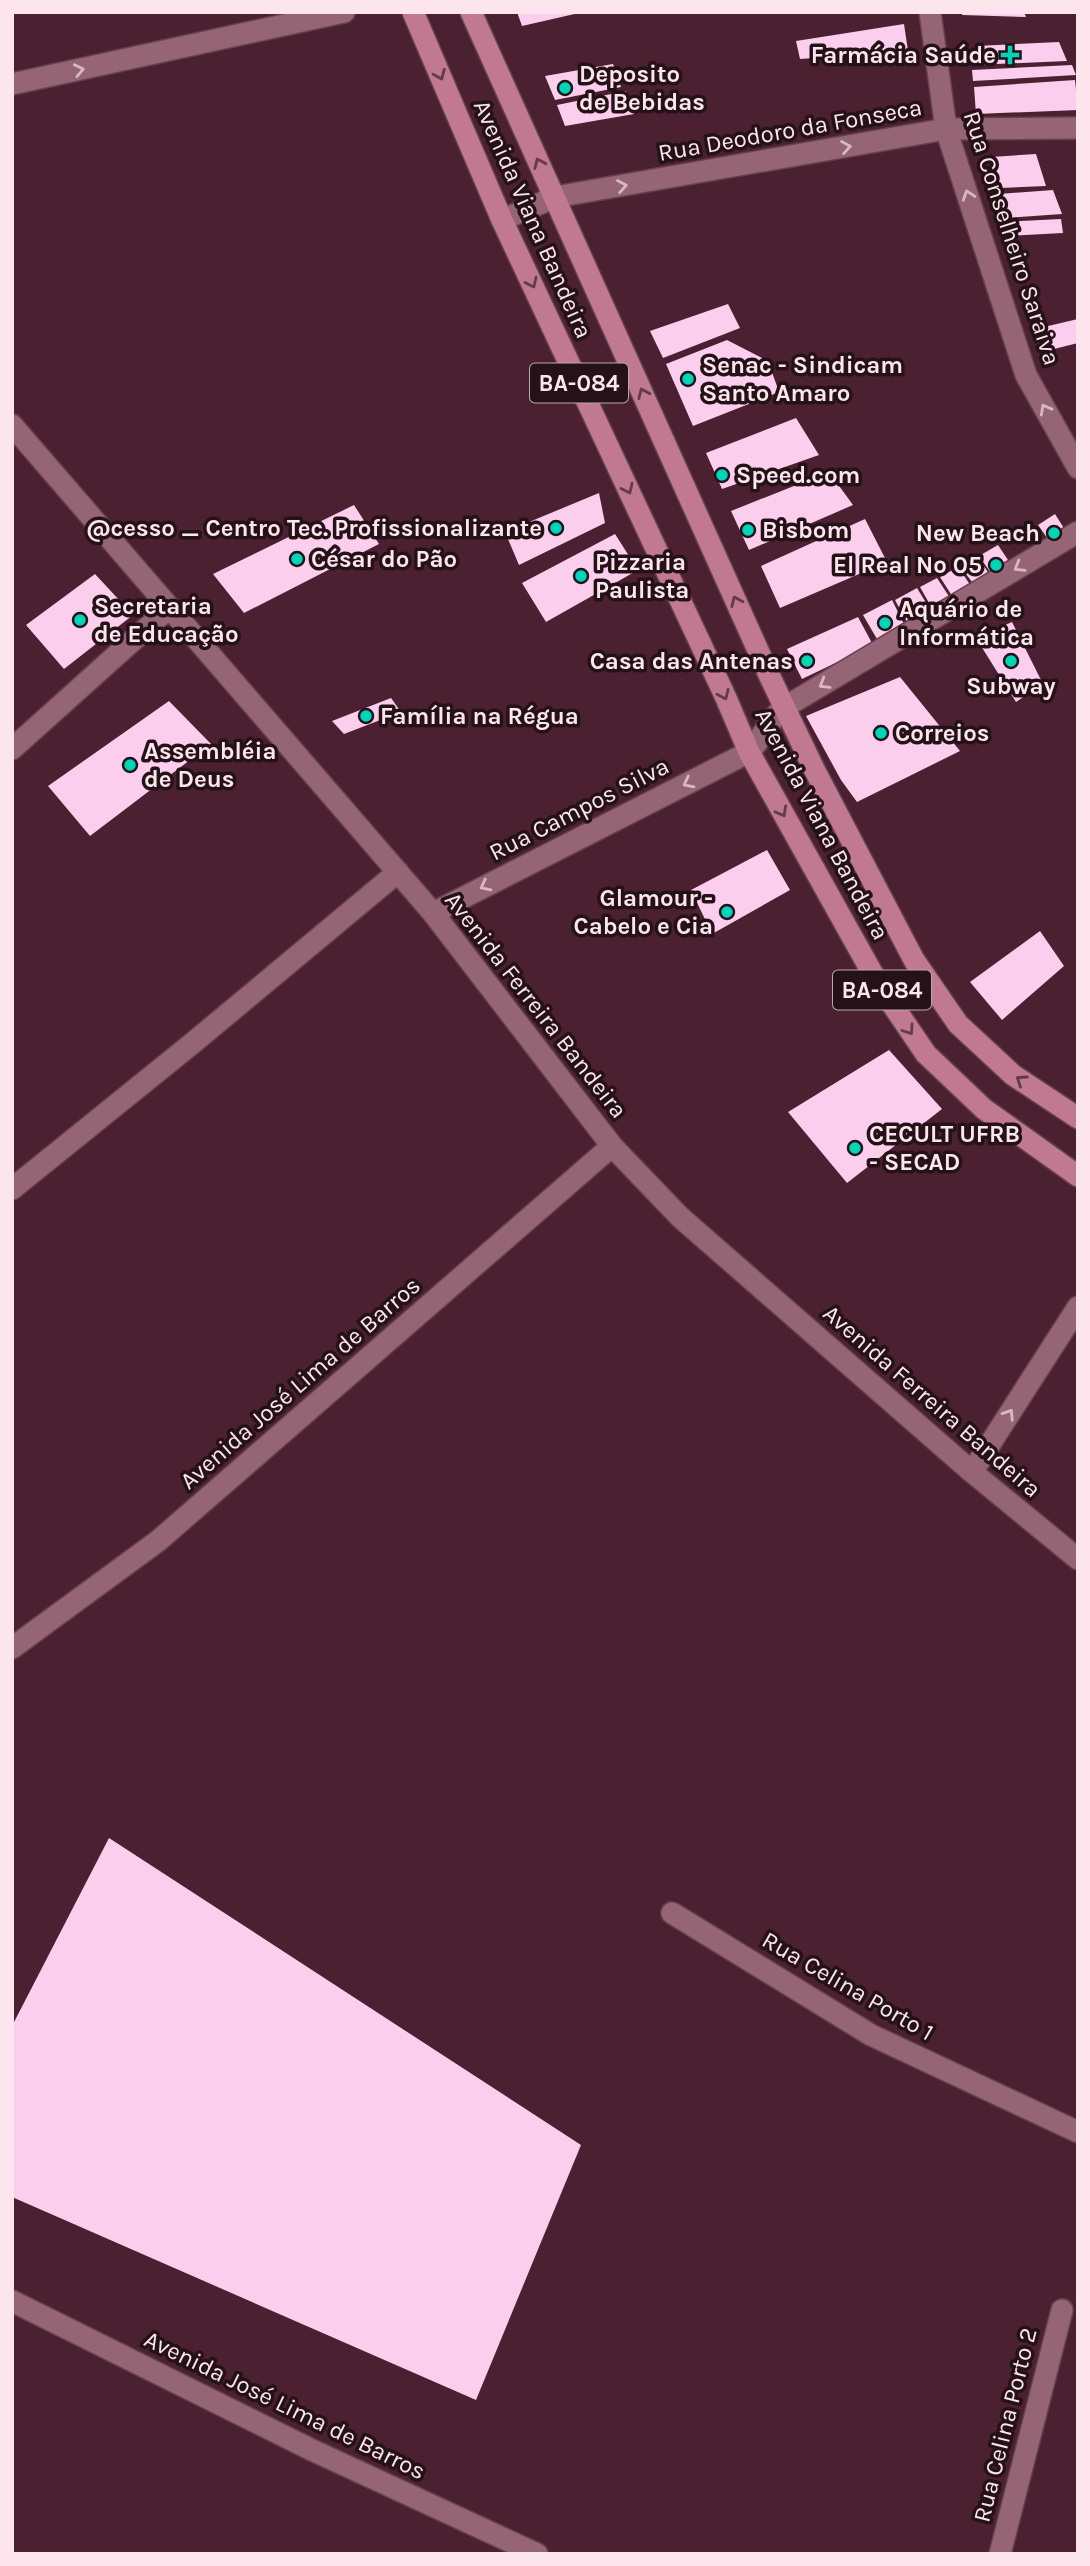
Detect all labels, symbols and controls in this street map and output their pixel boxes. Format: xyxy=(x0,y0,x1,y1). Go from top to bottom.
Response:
place label: Farmácia Saúde xyxy=(811,41,996,69)
marker: Farmácia Saúde xyxy=(1002,47,1018,63)
place label: Deposito de Bebidas xyxy=(579,60,705,116)
one-way arrow xyxy=(73,64,85,78)
one-way arrow xyxy=(432,68,446,80)
marker: Deposito de Bebidas xyxy=(557,80,573,96)
street label: Rua Deodoro da Fonseca xyxy=(656,93,924,167)
street label: Avenida Viana Bandeira xyxy=(468,96,598,342)
street label: Rua Conselheiro Saraiva xyxy=(958,107,1066,369)
one-way arrow xyxy=(840,140,852,155)
one-way arrow xyxy=(533,158,547,171)
one-way arrow xyxy=(616,179,628,194)
one-way arrow xyxy=(961,190,976,202)
one-way arrow xyxy=(524,276,538,288)
place label: Senac - Sindicam Santo Amaro xyxy=(702,351,903,407)
road number: BA-084 xyxy=(530,364,628,402)
marker: Senac - Sindicam Santo Amaro xyxy=(680,371,696,387)
one-way arrow xyxy=(637,388,651,400)
one-way arrow xyxy=(1040,403,1053,416)
place label: Speed.com xyxy=(736,461,860,489)
marker: Speed.com xyxy=(714,467,730,483)
one-way arrow xyxy=(620,482,634,494)
place label: @cesso _ Centro Tec. Profissionalizante xyxy=(86,514,542,542)
place label: Bisbom xyxy=(762,516,849,544)
place label: New Beach xyxy=(916,519,1040,547)
marker: @cesso _ Centro Tec. Profissionalizante xyxy=(548,520,564,536)
marker: Bisbom xyxy=(740,522,756,538)
marker: New Beach xyxy=(1046,525,1062,541)
place label: César do Pão xyxy=(311,545,457,573)
place label: Pizzaria Paulista xyxy=(595,548,689,604)
marker: César do Pão xyxy=(289,551,305,567)
place label: El Real Nº 05 xyxy=(833,551,982,579)
marker: El Real Nº 05 xyxy=(988,557,1004,573)
one-way arrow xyxy=(1014,559,1027,572)
marker: Pizzaria Paulista xyxy=(573,568,589,584)
place label: Secretaria de Educação xyxy=(94,592,238,648)
place label: Aquário de Informática xyxy=(899,595,1034,651)
one-way arrow xyxy=(730,596,744,608)
marker: Secretaria de Educação xyxy=(72,612,88,628)
marker: Aquário de Informática xyxy=(877,615,893,631)
place label: Casa das Antenas xyxy=(590,647,793,675)
marker: Casa das Antenas xyxy=(799,653,815,669)
marker: Subway xyxy=(1003,653,1019,669)
place label: Subway xyxy=(966,672,1056,700)
one-way arrow xyxy=(818,676,831,689)
one-way arrow xyxy=(716,688,730,701)
place label: Família na Régua xyxy=(380,702,579,730)
street label: Avenida Viana Bandeira xyxy=(749,704,895,944)
marker: Família na Régua xyxy=(358,708,374,724)
place label: Correios xyxy=(895,719,989,747)
marker: Correios xyxy=(873,725,889,741)
place label: Assembléia de Deus xyxy=(144,737,277,793)
street label: Rua Campos Silva xyxy=(485,752,673,866)
marker: Assembléia de Deus xyxy=(122,757,138,773)
one-way arrow xyxy=(683,775,695,789)
one-way arrow xyxy=(774,805,787,817)
one-way arrow xyxy=(480,878,492,892)
place label: Glamour - Cabelo e Cia xyxy=(573,884,713,940)
street label: Avenida Ferreira Bandeira xyxy=(439,886,633,1124)
marker: Glamour - Cabelo e Cia xyxy=(719,904,735,920)
road number: BA-084 xyxy=(833,970,931,1009)
one-way arrow xyxy=(901,1022,914,1035)
one-way arrow xyxy=(1016,1076,1029,1088)
place label: CECULT UFRB - SECAD xyxy=(869,1120,1020,1176)
marker: CECULT UFRB - SECAD xyxy=(847,1140,863,1156)
street label: Avenida José Lima de Barros xyxy=(174,1271,426,1495)
street label: Avenida Ferreira Bandeira xyxy=(817,1299,1047,1503)
one-way arrow xyxy=(1001,1409,1014,1422)
street label: Rua Celina Porto 1 xyxy=(757,1926,939,2046)
street label: Avenida José Lima de Barros xyxy=(140,2325,430,2485)
street label: Rua Celina Porto 2 xyxy=(967,2325,1043,2525)

